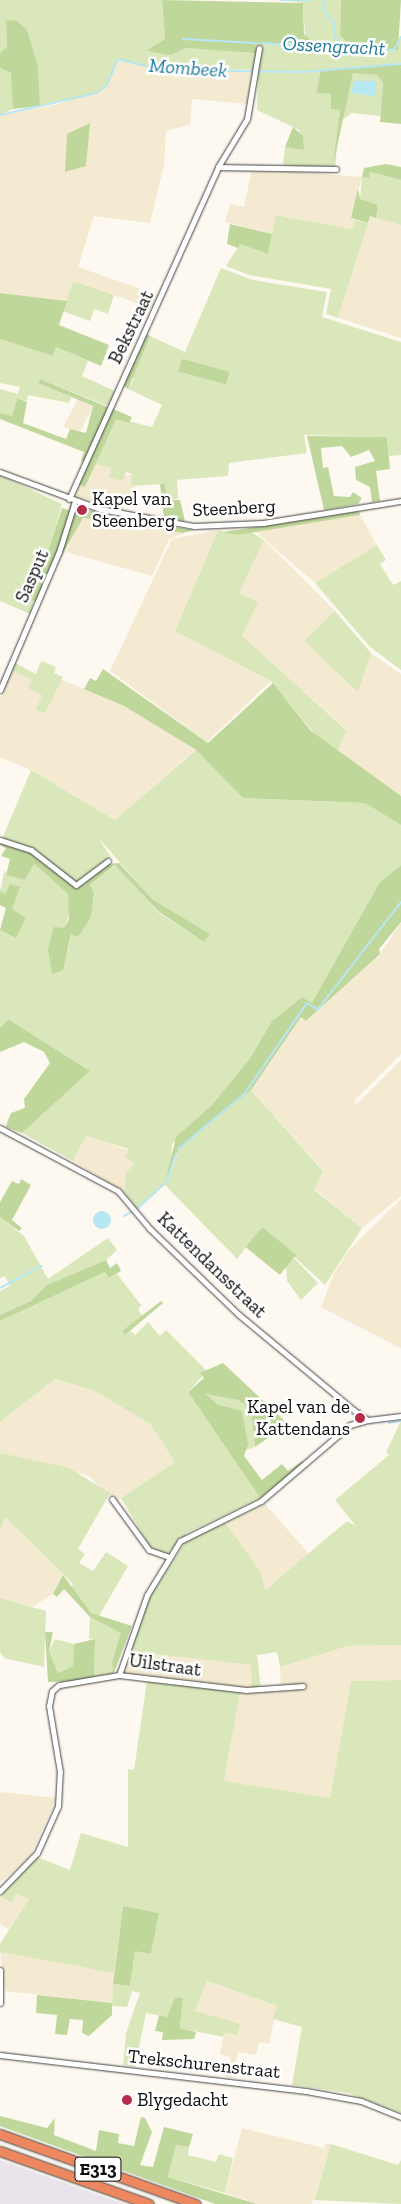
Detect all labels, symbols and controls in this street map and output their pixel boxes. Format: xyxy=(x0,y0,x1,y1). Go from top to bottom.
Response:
water label: Ossengracht xyxy=(282,31,386,61)
water label: Mombeek xyxy=(148,53,228,83)
street label: Bekstraat xyxy=(103,286,159,368)
place label: Kapel van Steenberg xyxy=(92,488,175,532)
street label: Steenberg xyxy=(192,494,276,522)
marker: Kapel van Steenberg xyxy=(76,504,88,516)
street label: Sasput xyxy=(10,546,54,606)
street label: Kattendansstraat xyxy=(153,1207,271,1323)
place label: Kapel van de Kattendans xyxy=(246,1396,350,1440)
marker: Kapel van de Kattendans xyxy=(354,1412,366,1424)
street label: Uilstraat xyxy=(128,1649,202,1681)
street label: Trekschurenstraat xyxy=(127,2045,281,2083)
place label: Blygedacht xyxy=(137,2089,228,2111)
marker: Blygedacht xyxy=(121,2094,133,2106)
road number: E313 xyxy=(74,2154,122,2184)

